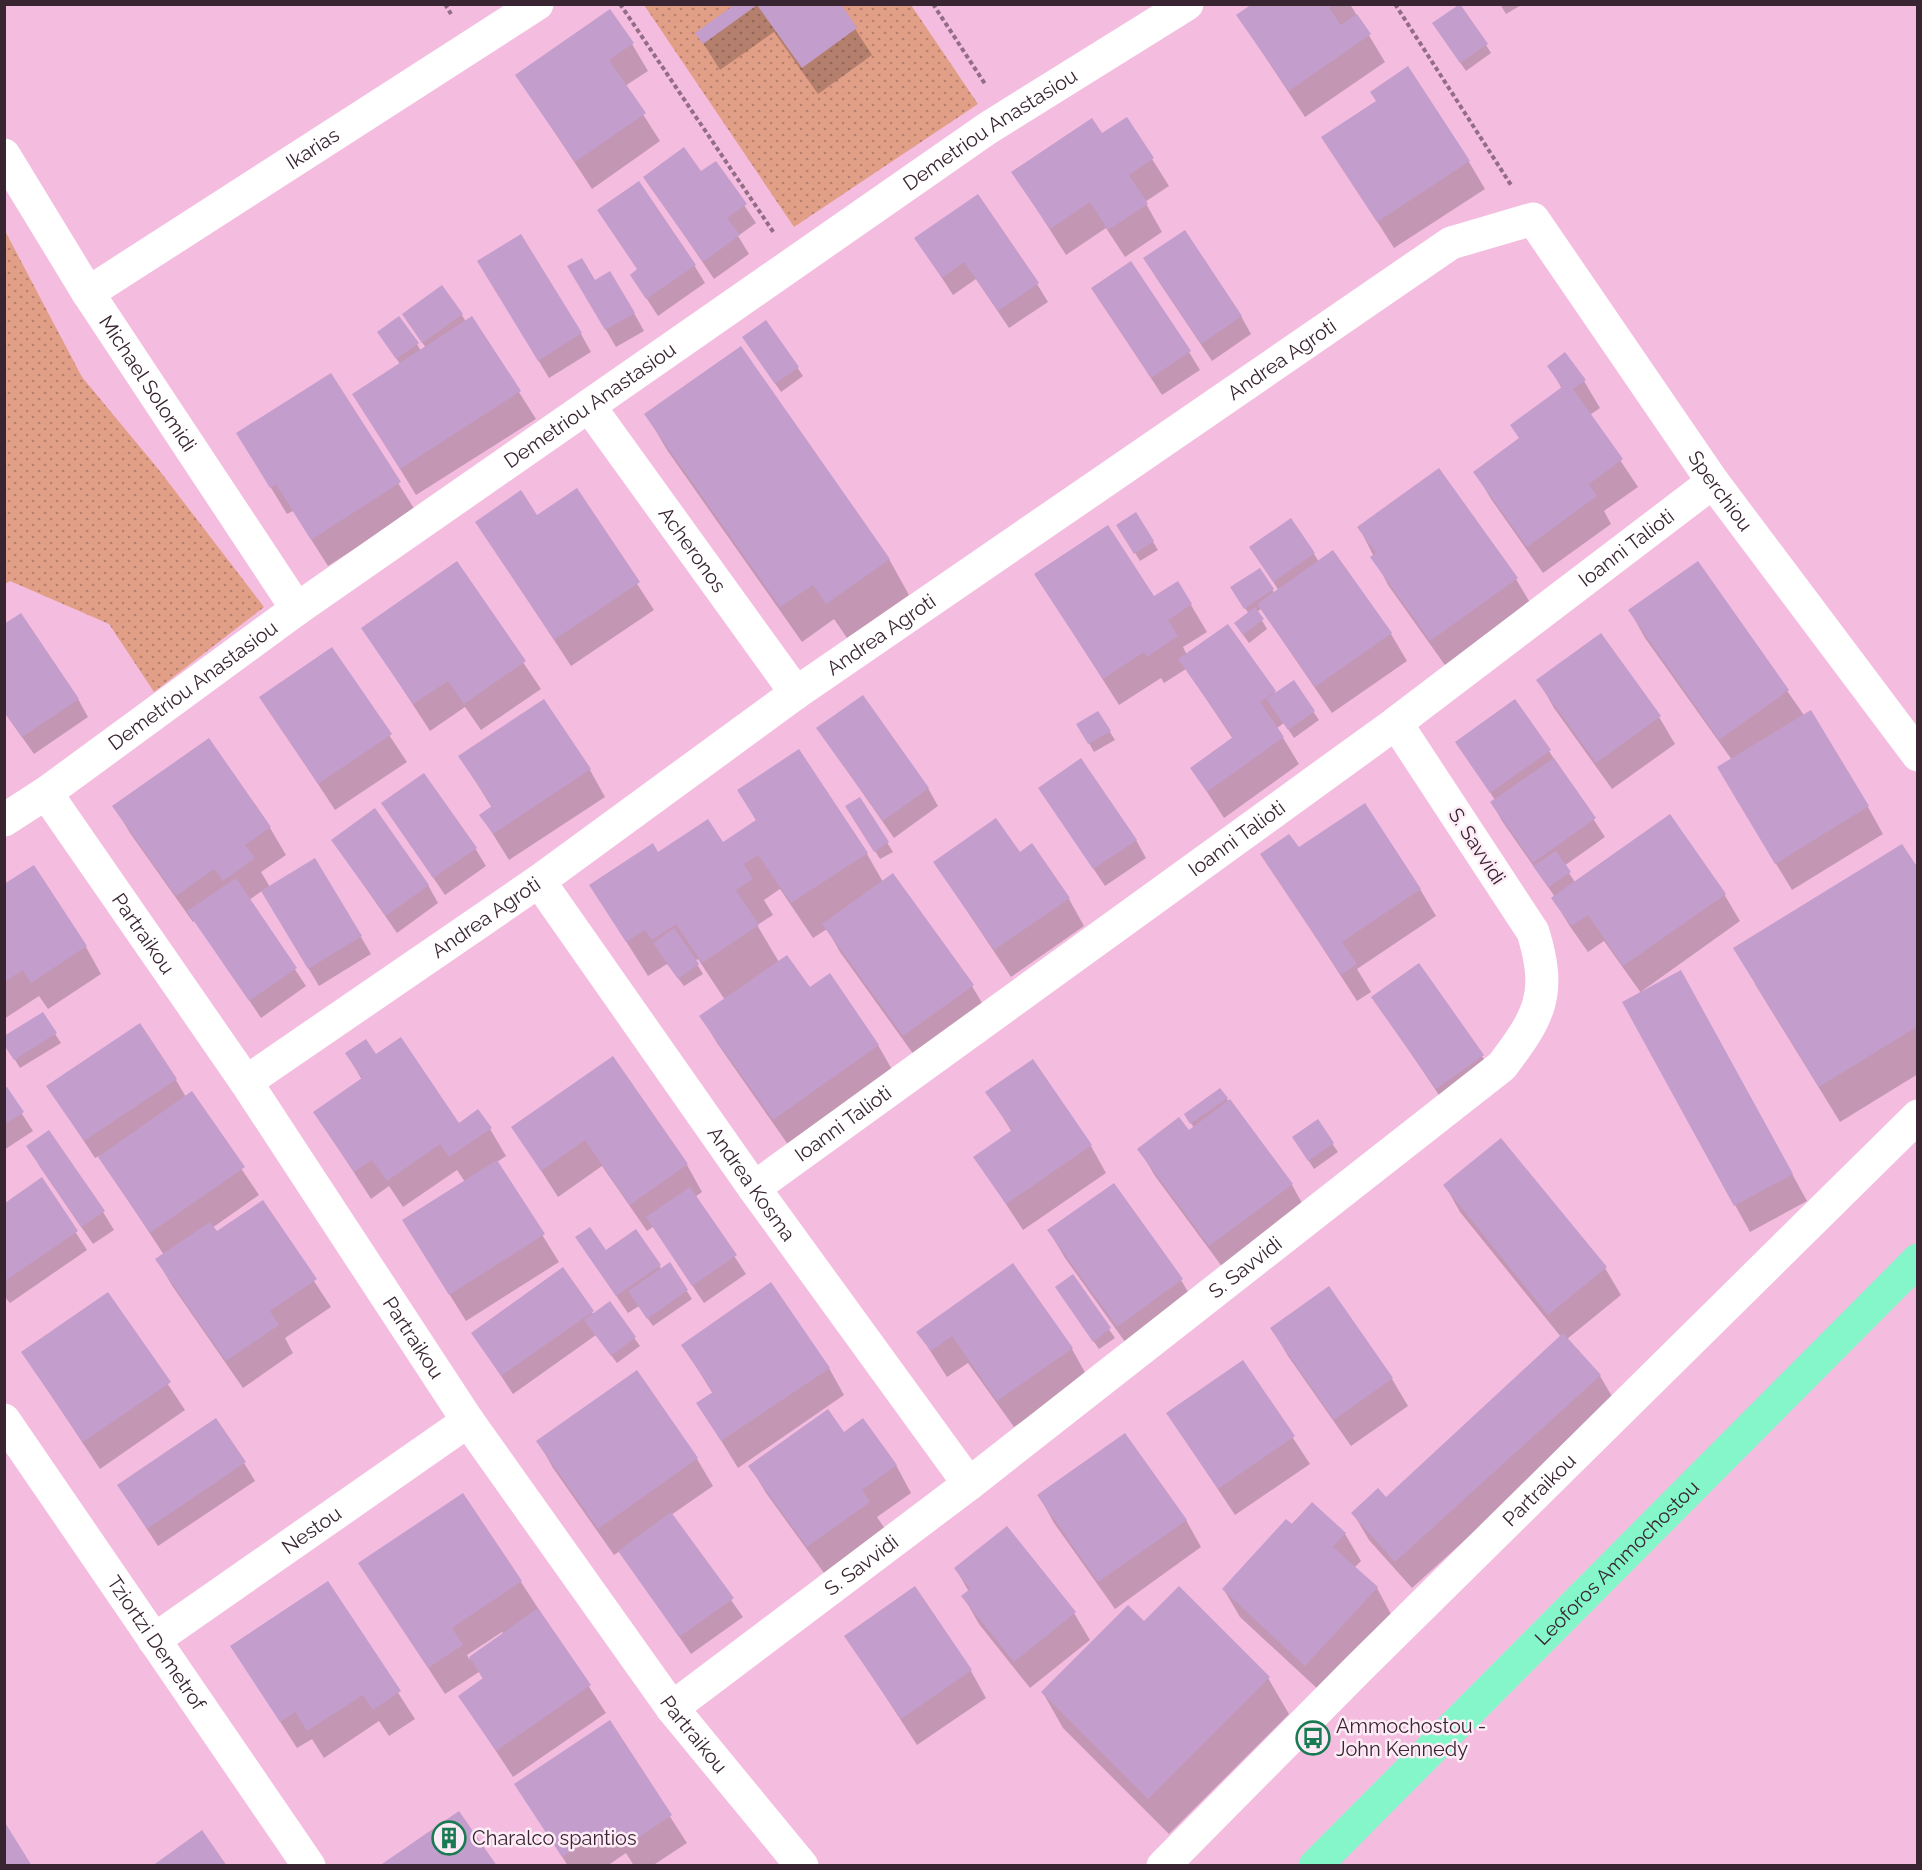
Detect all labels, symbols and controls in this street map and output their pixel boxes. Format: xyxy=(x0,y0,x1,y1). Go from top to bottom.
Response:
street label: Demetriou Anastasiou xyxy=(898,63,1082,196)
street label: Ikarias xyxy=(281,123,344,174)
street label: Michael Solomidi xyxy=(94,311,201,456)
street label: Andrea Agroti xyxy=(1223,314,1341,405)
street label: Demetriou Anastasiou xyxy=(499,337,680,473)
street label: Sperchiou xyxy=(1683,446,1758,536)
street label: Acheronos xyxy=(654,502,731,597)
street label: Ioanni Talioti xyxy=(1574,504,1679,592)
street label: Andrea Agroti xyxy=(822,589,940,680)
street label: Demetriou Anastasiou xyxy=(104,615,282,755)
street label: Ioanni Talioti xyxy=(1184,795,1290,881)
street label: S. Savvidi xyxy=(1443,803,1511,889)
street label: Andrea Agroti xyxy=(427,872,545,963)
street label: Partraikou xyxy=(107,889,180,979)
street label: Ioanni Talioti xyxy=(790,1080,896,1166)
street label: Andrea Kosma xyxy=(703,1122,801,1246)
street label: S. Savvidi xyxy=(1204,1231,1287,1303)
street label: Partraikou xyxy=(378,1292,449,1383)
street label: Partraikou xyxy=(1498,1449,1581,1531)
street label: Leoforos Ammochostou xyxy=(1530,1475,1704,1650)
street label: Nestou xyxy=(277,1501,346,1559)
street label: S. Savvidi xyxy=(820,1530,903,1601)
street label: Tziortzi Demetrof xyxy=(102,1571,212,1716)
street label: Partraikou xyxy=(655,1691,733,1778)
place label: Ammochostou - John Kennedy xyxy=(1336,1714,1486,1761)
bus stop icon: Ammochostou - John Kennedy xyxy=(1295,1720,1331,1756)
building icon: Charalco spantios xyxy=(431,1820,467,1856)
place label: Charalco spantios xyxy=(472,1826,637,1850)

